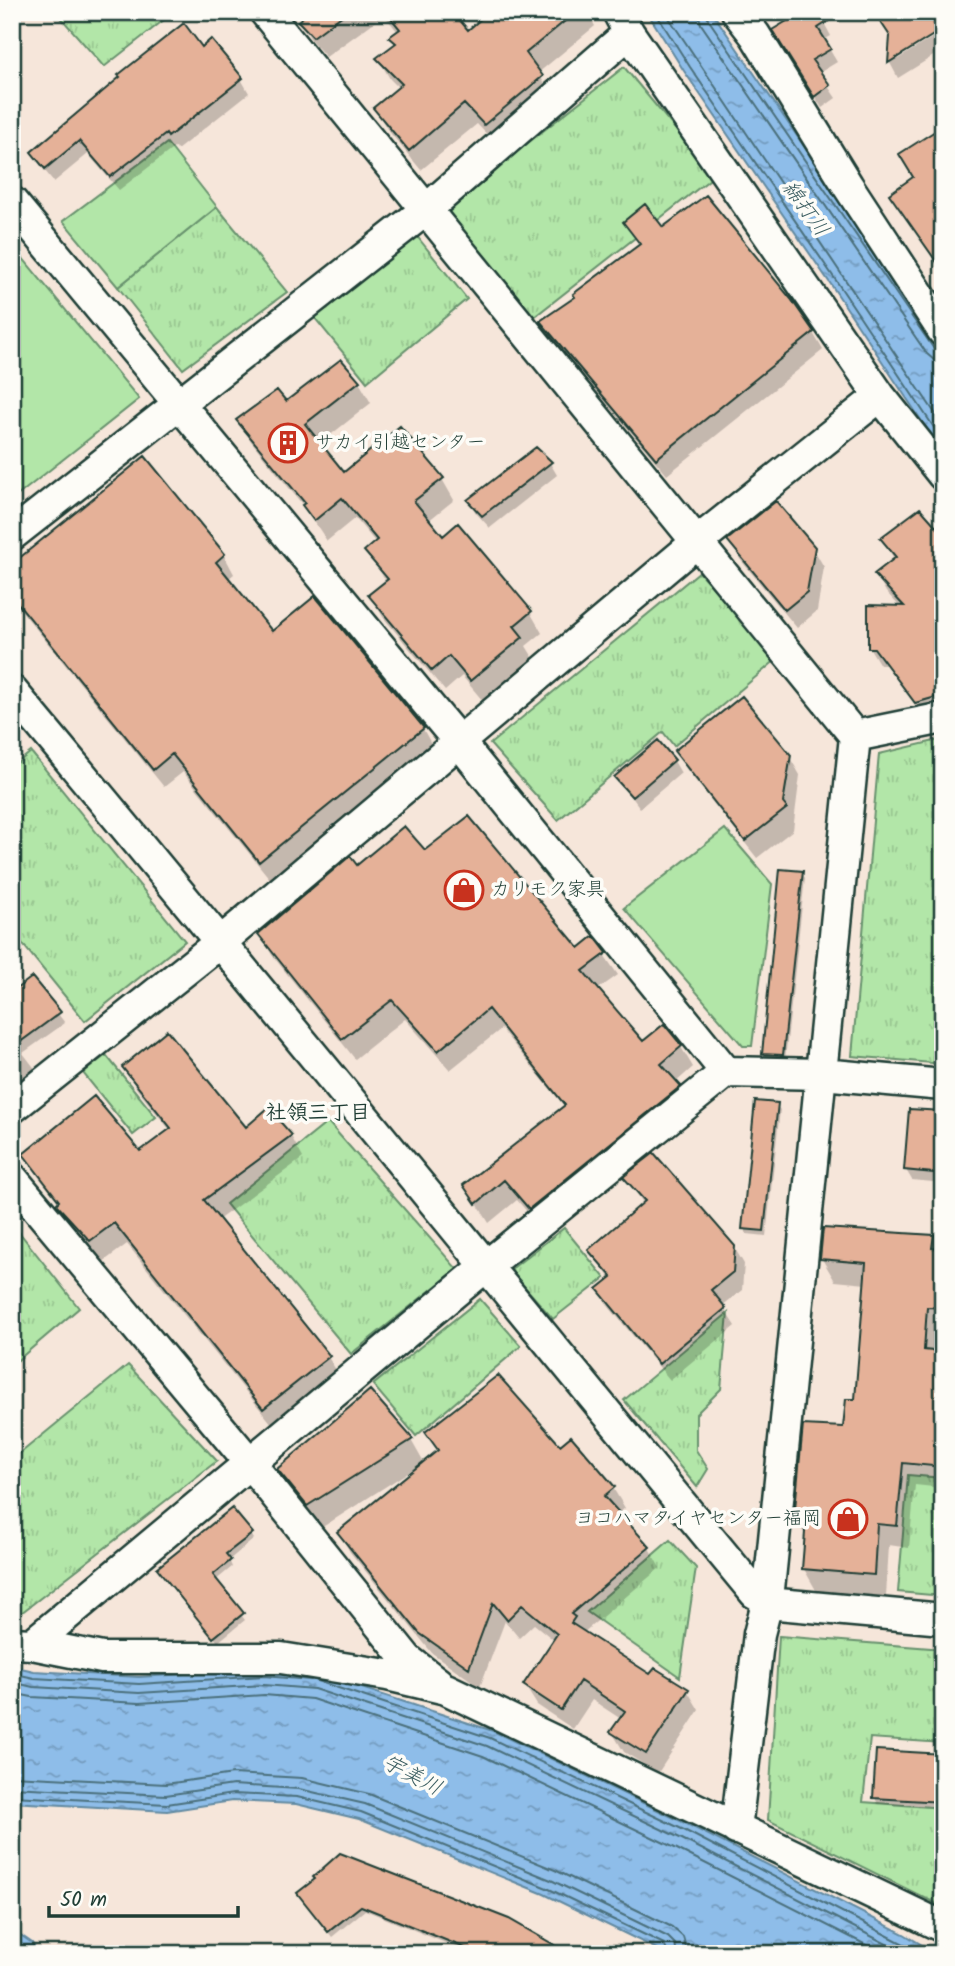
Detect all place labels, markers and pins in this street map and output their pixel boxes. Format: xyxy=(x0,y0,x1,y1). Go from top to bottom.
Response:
building icon: サカイ引越センター xyxy=(267,422,309,464)
place label: サカイ引越センター xyxy=(315,428,485,458)
shop icon: カリモク家具 xyxy=(443,869,485,911)
place label: カリモク家具 xyxy=(491,875,605,905)
shop icon: ヨコハマタイヤセンター福岡 xyxy=(827,1498,869,1540)
place label: ヨコハマタイヤセンター福岡 xyxy=(576,1504,821,1534)

